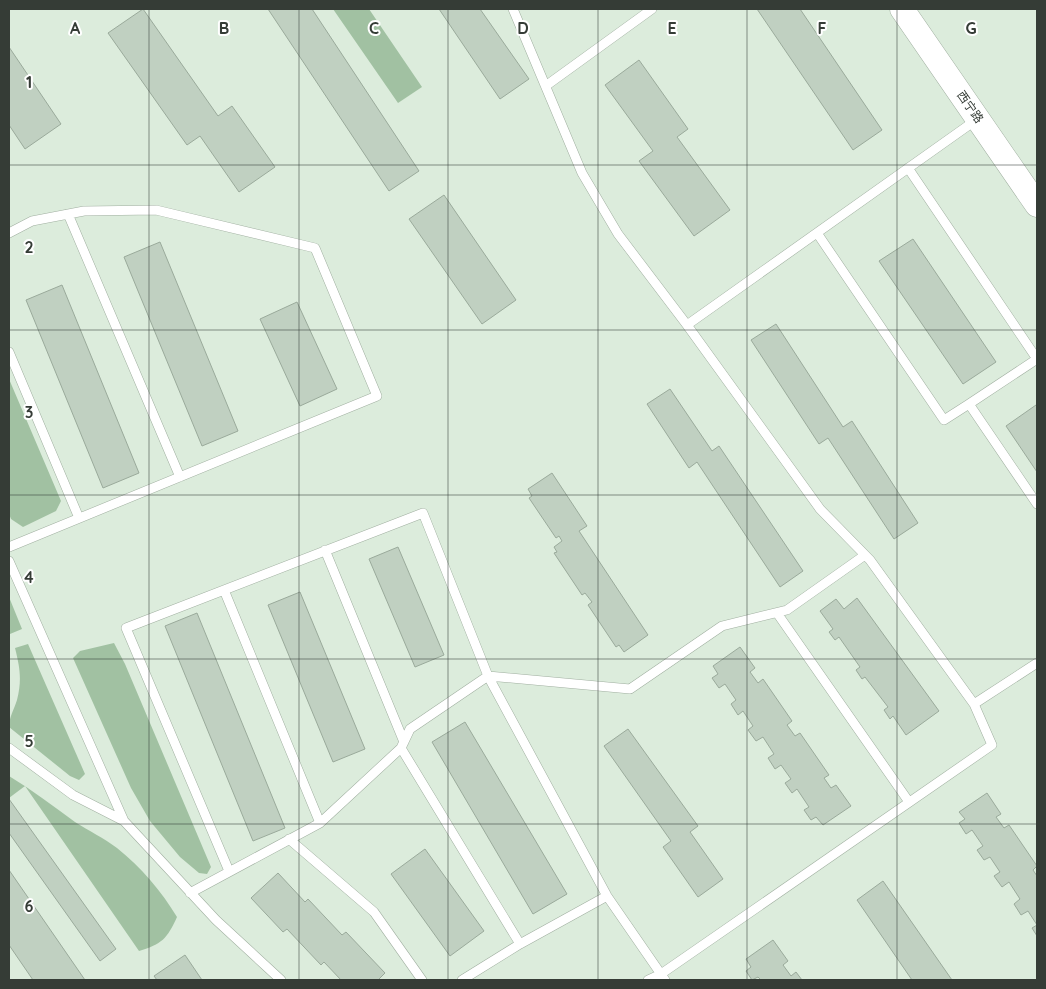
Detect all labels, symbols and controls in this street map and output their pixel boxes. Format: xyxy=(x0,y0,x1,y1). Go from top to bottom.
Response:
text: A xyxy=(70,18,81,38)
text: B xyxy=(219,18,229,38)
text: C xyxy=(369,18,379,38)
text: D xyxy=(517,18,529,38)
text: E xyxy=(667,18,677,38)
text: F xyxy=(818,18,827,38)
text: G xyxy=(965,18,977,38)
text: 1 xyxy=(26,72,32,92)
street label: 西宁路 xyxy=(954,88,987,126)
text: 2 xyxy=(24,237,34,257)
text: 3 xyxy=(25,402,33,422)
text: 4 xyxy=(24,567,34,587)
text: 5 xyxy=(24,731,34,751)
text: 6 xyxy=(25,896,34,916)

